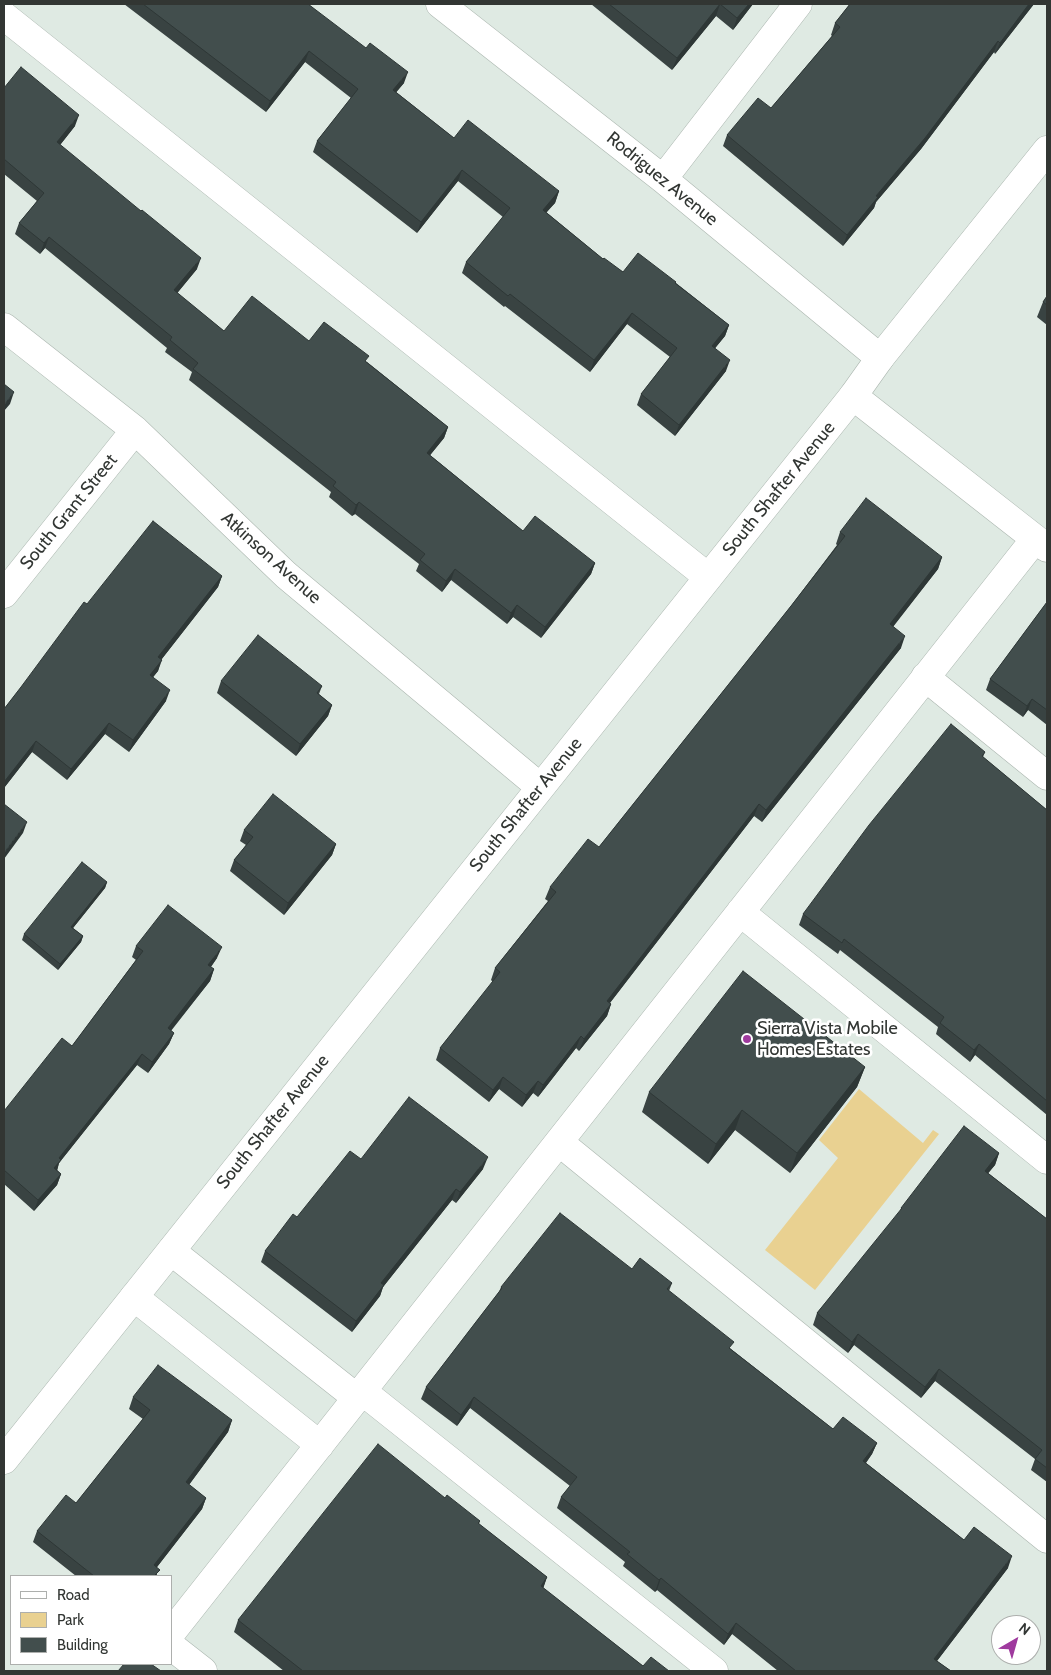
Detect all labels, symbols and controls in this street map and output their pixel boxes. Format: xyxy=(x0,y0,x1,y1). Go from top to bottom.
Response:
street label: Rodriguez Avenue xyxy=(602,127,722,231)
street label: South Shafter Avenue xyxy=(718,418,840,560)
street label: South Grant Street xyxy=(16,450,122,574)
street label: Atkinson Avenue xyxy=(217,507,325,609)
street label: South Shafter Avenue xyxy=(465,734,587,876)
place label: Sierra Vista Mobile Homes Estates xyxy=(757,1018,898,1060)
marker: Sierra Vista Mobile Homes Estates xyxy=(741,1033,753,1045)
street label: South Shafter Avenue xyxy=(212,1051,334,1193)
legend xyxy=(10,1575,172,1665)
text: Road xyxy=(57,1586,90,1604)
text: Park xyxy=(57,1611,84,1629)
north arrow xyxy=(991,1615,1041,1665)
text: N xyxy=(1015,1619,1034,1639)
text: Building xyxy=(57,1636,108,1654)

